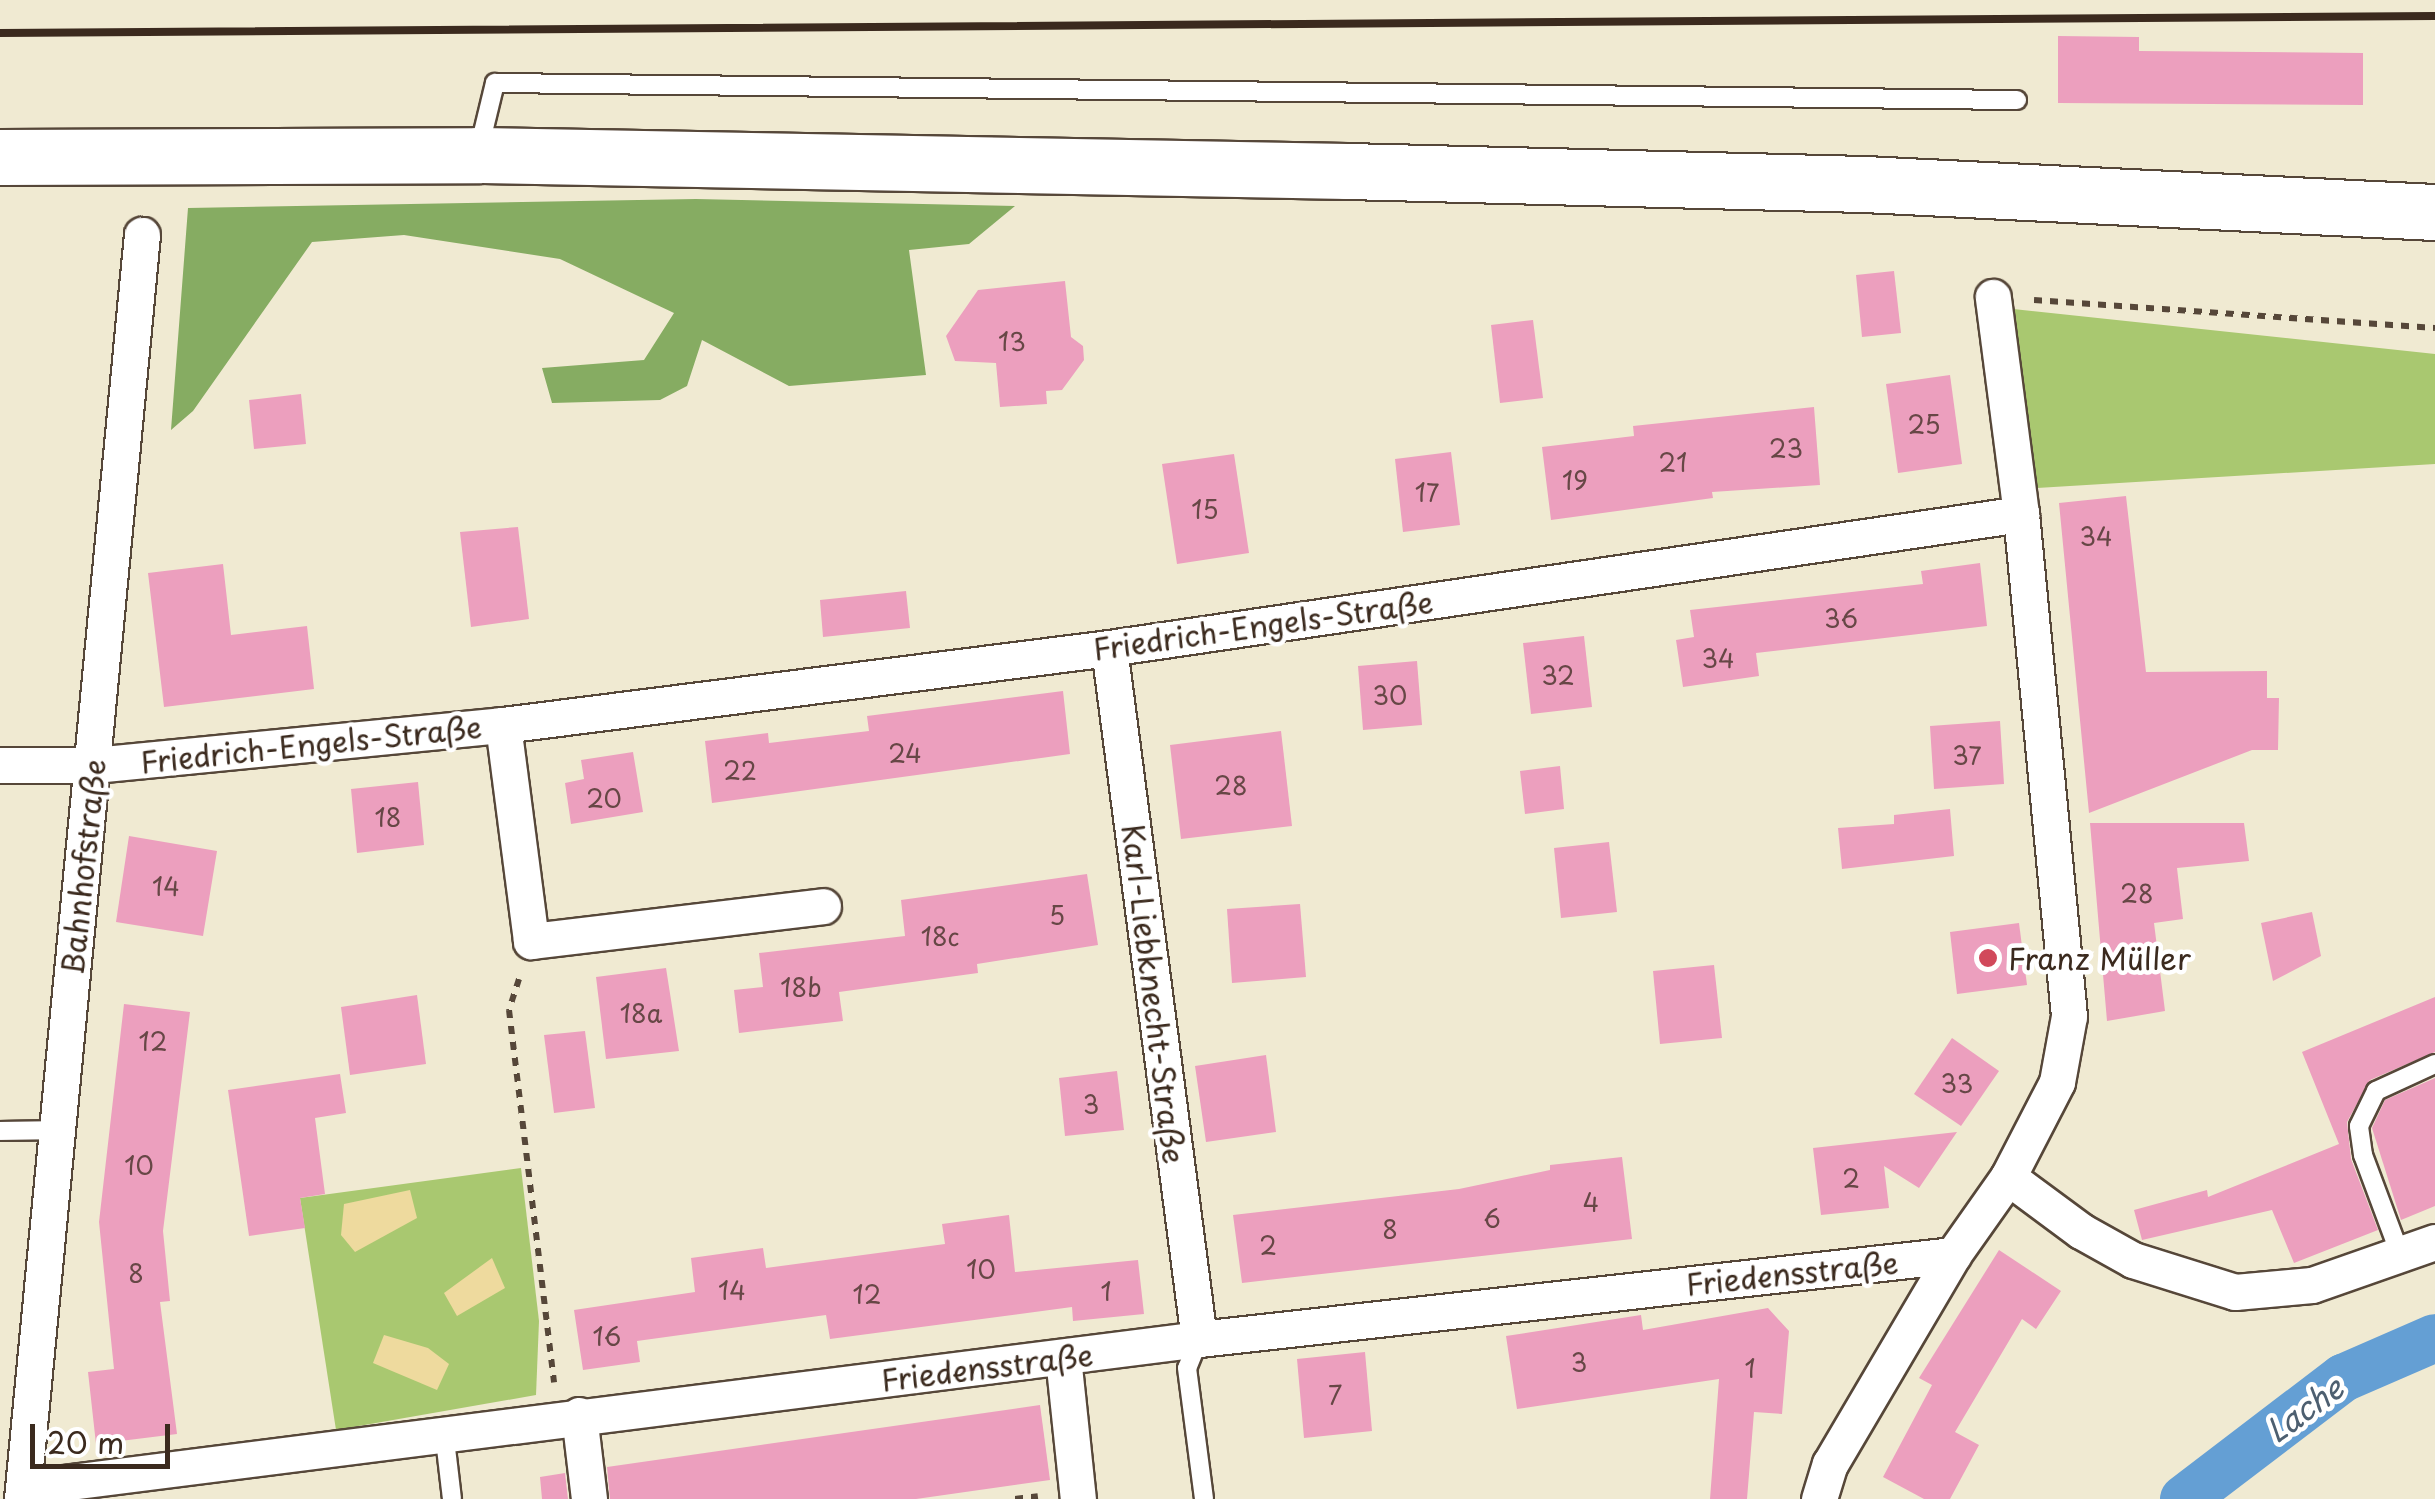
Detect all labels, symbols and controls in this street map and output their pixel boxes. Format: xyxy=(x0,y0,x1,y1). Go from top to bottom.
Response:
house number: 13 xyxy=(998,326,1026,356)
house number: 25 xyxy=(1907,409,1941,439)
house number: 23 xyxy=(1769,433,1803,463)
house number: 21 xyxy=(1659,447,1687,477)
house number: 19 xyxy=(1562,465,1588,495)
house number: 17 xyxy=(1415,477,1439,507)
house number: 15 xyxy=(1191,494,1219,524)
house number: 34 xyxy=(2079,521,2113,551)
street label: Friedrich-Engels-Straße xyxy=(1091,583,1435,667)
house number: 36 xyxy=(1824,603,1858,633)
house number: 34 xyxy=(1701,643,1735,673)
house number: 32 xyxy=(1541,660,1575,690)
house number: 30 xyxy=(1373,680,1407,710)
street label: Friedrich-Engels-Straße xyxy=(139,708,483,780)
house number: 24 xyxy=(888,738,922,768)
house number: 37 xyxy=(1952,740,1982,770)
house number: 22 xyxy=(723,755,757,785)
street label: Bahnhofstraße xyxy=(54,757,112,977)
house number: 28 xyxy=(1214,770,1248,800)
house number: 20 xyxy=(586,783,622,813)
house number: 18 xyxy=(375,802,401,832)
street label: Karl-Liebknecht-Straße xyxy=(1115,822,1193,1166)
house number: 14 xyxy=(152,871,180,901)
house number: 28 xyxy=(2120,878,2154,908)
house number: 5 xyxy=(1049,900,1065,930)
house number: 18c xyxy=(921,921,959,951)
place label: Franz Müller xyxy=(2008,940,2191,976)
marker: Franz Müller xyxy=(1977,947,1999,969)
house number: 18b xyxy=(780,972,822,1002)
house number: 18a xyxy=(620,998,662,1028)
house number: 12 xyxy=(139,1026,167,1056)
house number: 33 xyxy=(1941,1068,1973,1098)
house number: 3 xyxy=(1083,1089,1099,1119)
house number: 10 xyxy=(124,1150,154,1180)
house number: 2 xyxy=(1842,1163,1860,1193)
house number: 4 xyxy=(1583,1187,1599,1217)
house number: 6 xyxy=(1483,1203,1501,1233)
house number: 8 xyxy=(1382,1214,1398,1244)
house number: 2 xyxy=(1259,1230,1277,1260)
street label: Friedensstraße xyxy=(1684,1244,1900,1302)
house number: 10 xyxy=(966,1254,996,1284)
house number: 8 xyxy=(128,1258,144,1288)
house number: 14 xyxy=(718,1275,746,1305)
house number: 1 xyxy=(1100,1276,1112,1306)
house number: 12 xyxy=(853,1279,881,1309)
house number: 16 xyxy=(593,1321,621,1351)
street label: Friedensstraße xyxy=(879,1336,1095,1398)
house number: 3 xyxy=(1571,1347,1587,1377)
house number: 1 xyxy=(1744,1353,1756,1383)
water label: Lache xyxy=(2258,1368,2350,1450)
house number: 7 xyxy=(1328,1380,1342,1410)
scale bar xyxy=(35,1404,175,1466)
text: 20 m xyxy=(47,1419,124,1464)

